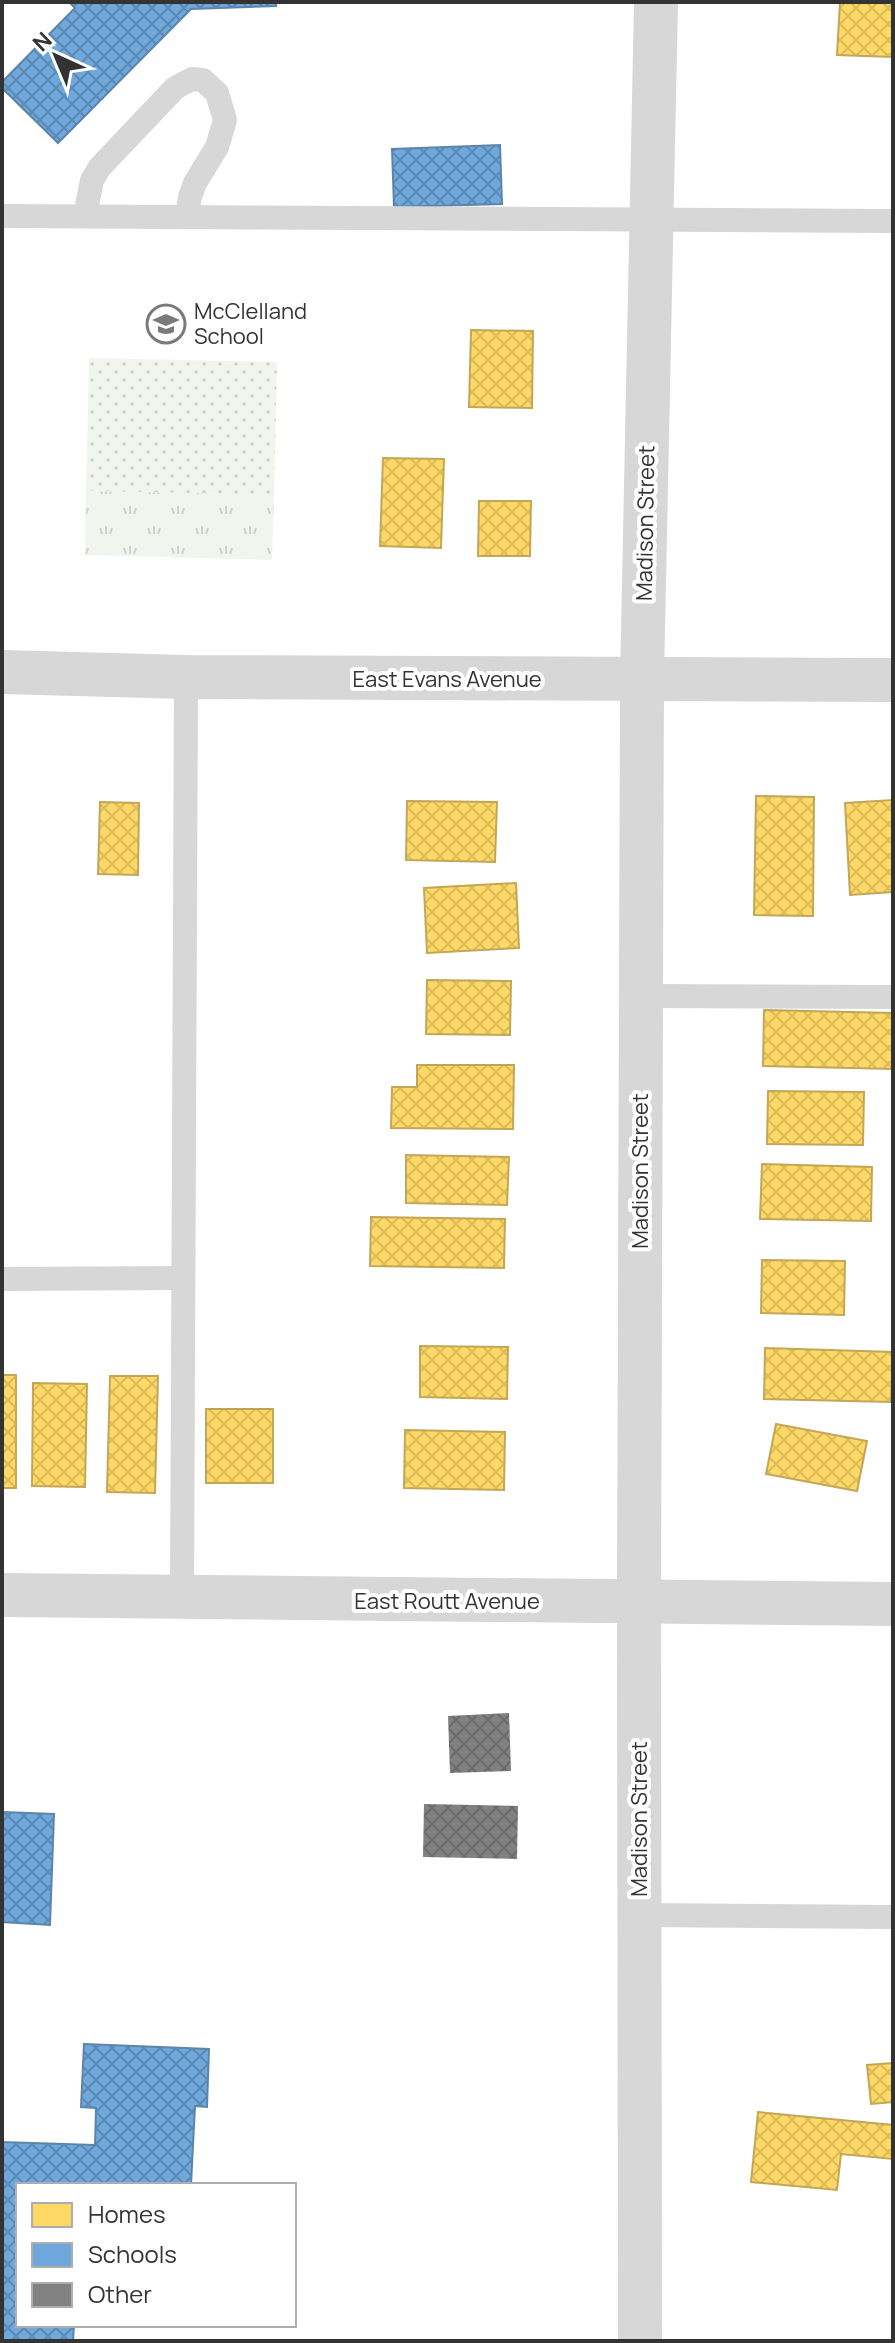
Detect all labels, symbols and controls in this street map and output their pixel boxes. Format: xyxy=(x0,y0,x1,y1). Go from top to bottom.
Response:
north arrow xyxy=(16,16,96,96)
text: N xyxy=(26,25,58,58)
place label: McClelland School xyxy=(194,296,307,351)
school or university icon: McClelland School xyxy=(145,303,187,345)
street label: Madison Street xyxy=(629,445,661,601)
street label: East Evans Avenue xyxy=(352,664,542,694)
street label: Madison Street xyxy=(625,1093,655,1249)
street label: East Routt Avenue xyxy=(354,1586,540,1616)
street label: Madison Street xyxy=(624,1741,654,1897)
legend xyxy=(16,2183,296,2327)
text: Homes xyxy=(88,2197,166,2230)
text: Schools xyxy=(88,2237,177,2270)
text: Other xyxy=(88,2277,152,2310)

